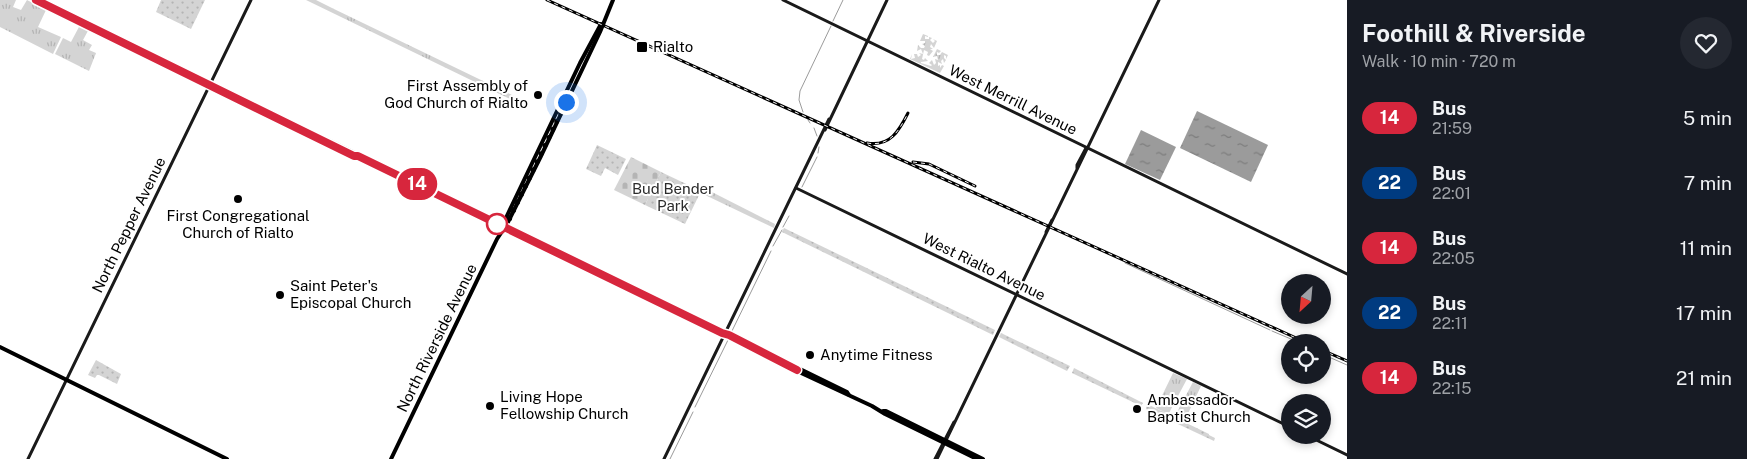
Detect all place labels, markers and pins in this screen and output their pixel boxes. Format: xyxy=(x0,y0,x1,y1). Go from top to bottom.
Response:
place label: Rialto xyxy=(653,38,693,55)
marker: Rialto xyxy=(635,40,649,54)
place label: First Assembly of God Church of Rialto xyxy=(384,77,528,111)
marker: First Assembly of God Church of Rialto xyxy=(532,89,544,101)
marker: First Congregational Church of Rialto xyxy=(232,193,244,205)
place label: First Congregational Church of Rialto xyxy=(167,207,310,241)
unlabelled marker xyxy=(486,213,508,235)
place label: Saint Peter's Episcopal Church xyxy=(290,277,411,311)
marker: Saint Peter's Episcopal Church xyxy=(274,289,286,301)
place label: Anytime Fitness xyxy=(820,346,933,363)
marker: Anytime Fitness xyxy=(804,349,816,361)
place label: Living Hope Fellowship Church xyxy=(500,388,628,422)
place label: Ambassador Baptist Church xyxy=(1147,391,1251,425)
marker: Living Hope Fellowship Church xyxy=(484,400,496,412)
marker: Ambassador Baptist Church xyxy=(1131,403,1143,415)

